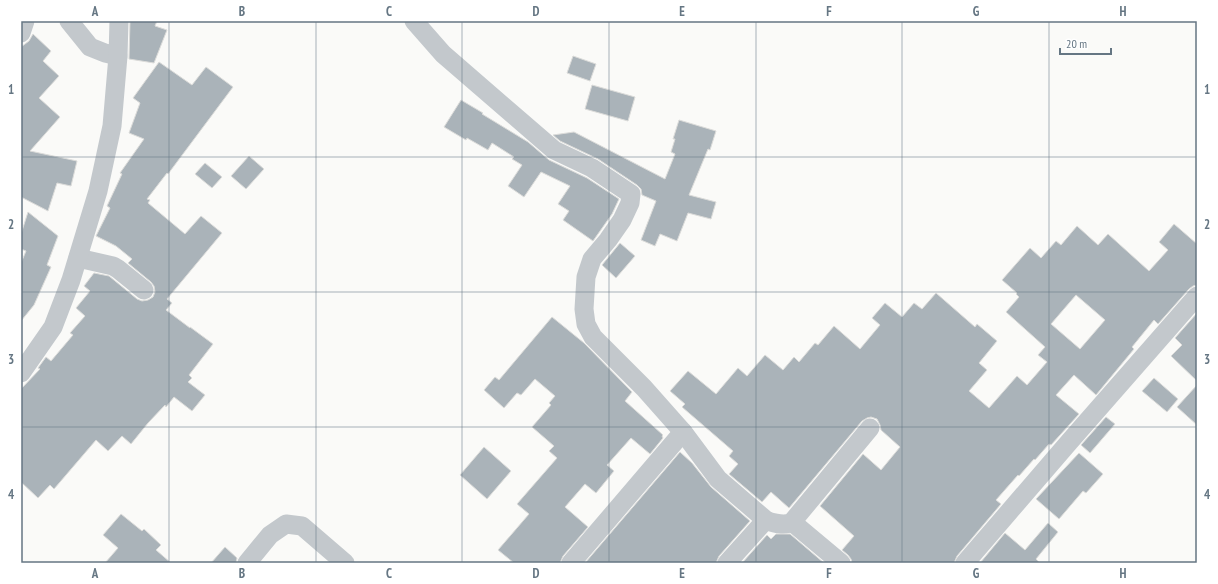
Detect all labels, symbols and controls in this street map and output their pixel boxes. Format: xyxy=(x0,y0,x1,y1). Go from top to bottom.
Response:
text: A xyxy=(91,3,99,20)
text: B xyxy=(239,3,245,20)
text: C xyxy=(386,3,392,20)
text: D xyxy=(533,3,540,20)
text: E xyxy=(679,3,685,20)
text: F xyxy=(826,3,832,20)
text: G xyxy=(973,3,980,20)
text: H xyxy=(1120,3,1127,20)
scale bar xyxy=(1060,30,1111,56)
text: 20 m xyxy=(1066,36,1087,51)
text: 1 xyxy=(8,81,14,98)
text: 1 xyxy=(1204,81,1210,98)
text: 2 xyxy=(8,216,14,233)
text: 2 xyxy=(1204,216,1210,233)
text: 3 xyxy=(8,351,14,368)
text: 3 xyxy=(1204,351,1210,368)
text: 4 xyxy=(8,486,15,503)
text: 4 xyxy=(1204,486,1211,503)
text: A xyxy=(91,565,99,582)
text: B xyxy=(239,565,245,582)
text: C xyxy=(386,565,392,582)
text: D xyxy=(533,565,540,582)
text: E xyxy=(679,565,685,582)
text: F xyxy=(826,565,832,582)
text: G xyxy=(973,565,980,582)
text: H xyxy=(1120,565,1127,582)

